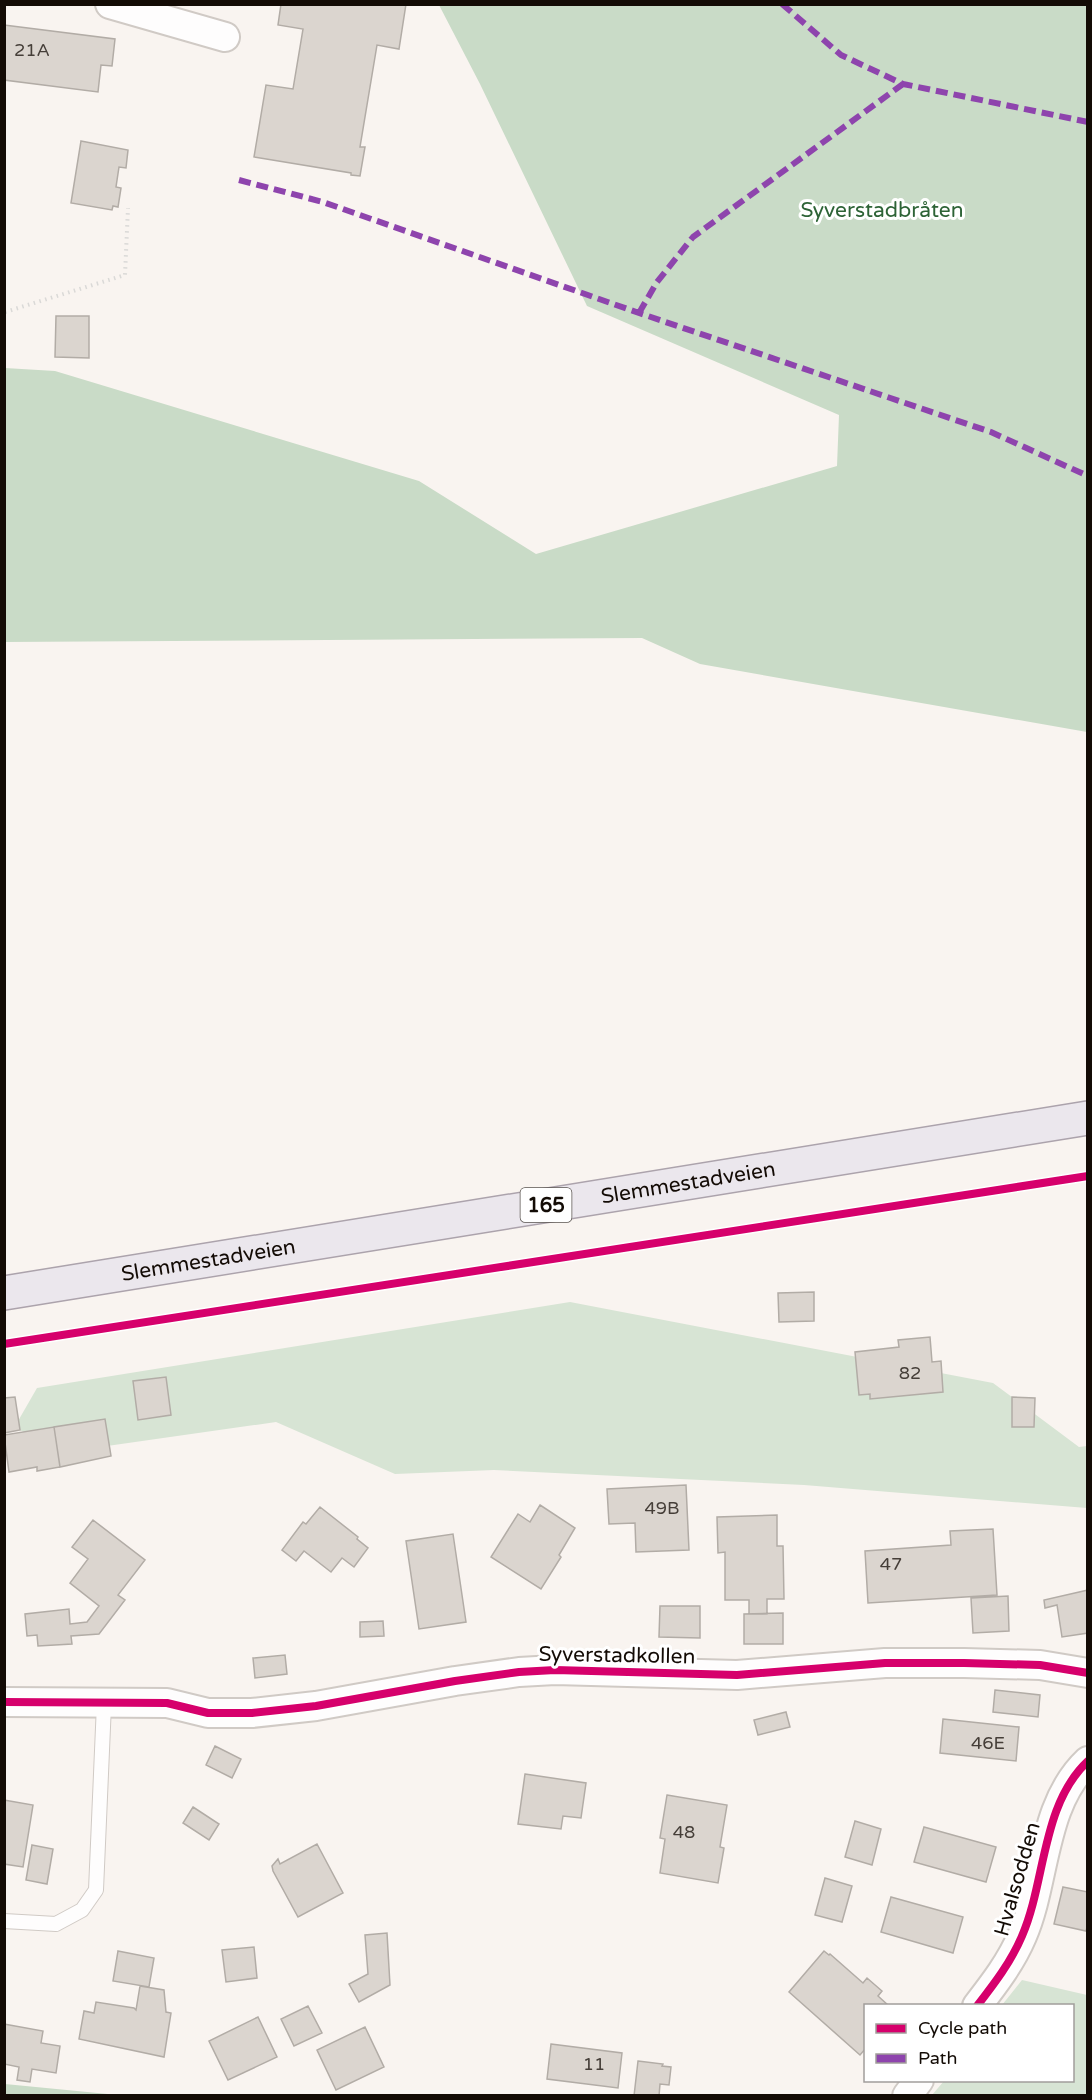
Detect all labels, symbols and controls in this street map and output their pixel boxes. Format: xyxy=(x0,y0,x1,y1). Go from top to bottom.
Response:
house number: 21A xyxy=(14,39,50,61)
park label: Syverstadbråten xyxy=(801,198,963,223)
street label: Slemmestadveien xyxy=(599,1157,777,1209)
road number: 165 xyxy=(520,1188,572,1222)
street label: Slemmestadveien xyxy=(119,1234,297,1287)
house number: 82 xyxy=(899,1362,921,1384)
house number: 49B xyxy=(644,1497,680,1519)
house number: 47 xyxy=(880,1553,902,1575)
street label: Syverstadkollen xyxy=(538,1642,696,1669)
house number: 46E xyxy=(971,1732,1005,1754)
street label: Hvalsodden xyxy=(989,1819,1046,1939)
house number: 48 xyxy=(673,1821,695,1843)
legend xyxy=(864,2004,1074,2082)
text: Cycle path xyxy=(918,2017,1007,2039)
text: Path xyxy=(918,2047,957,2069)
house number: 11 xyxy=(583,2053,605,2075)

